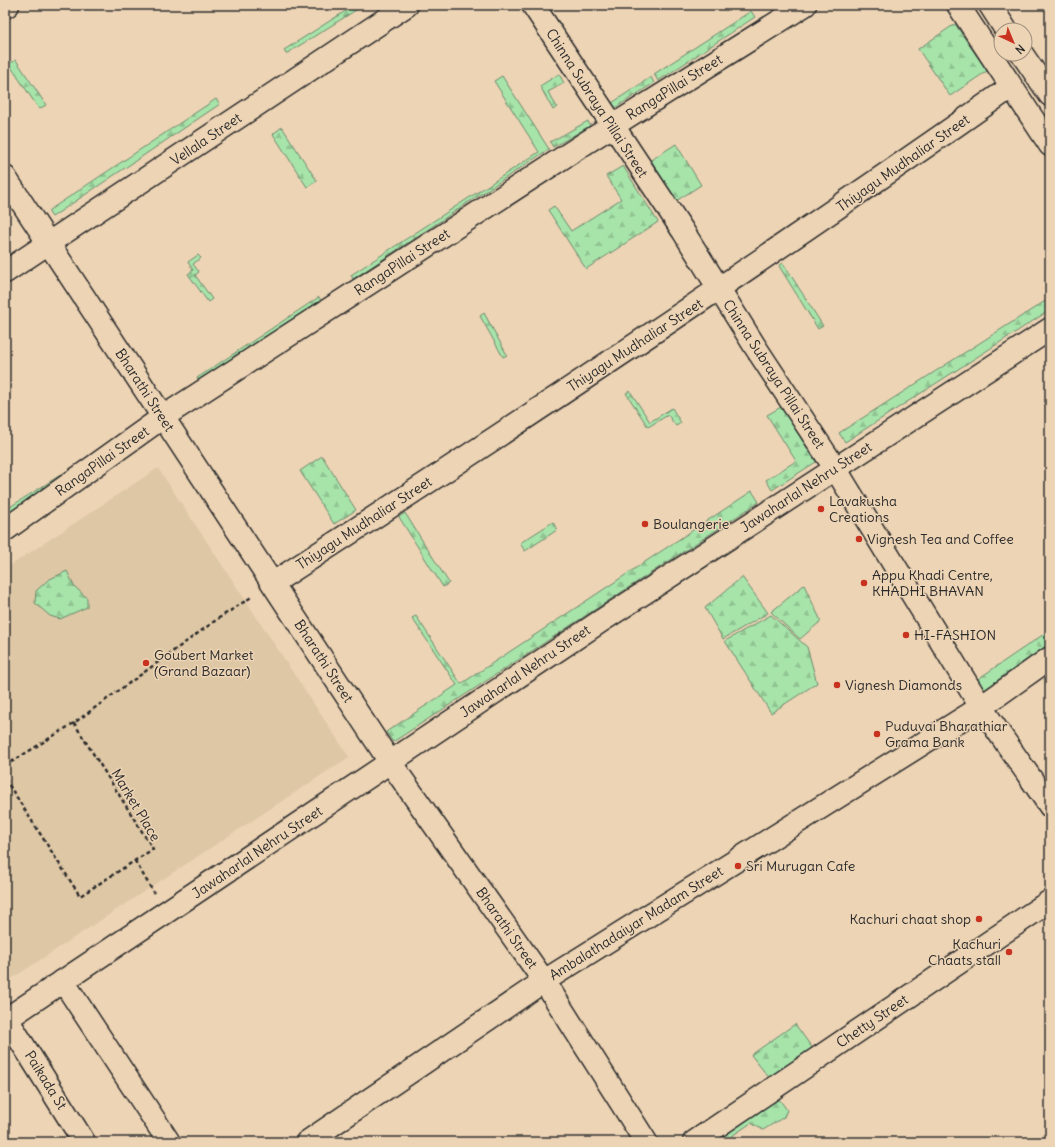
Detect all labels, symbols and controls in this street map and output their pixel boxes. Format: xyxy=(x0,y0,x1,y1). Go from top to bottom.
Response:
north arrow xyxy=(993,22,1033,62)
street label: Chinna Subraya Pillai Street xyxy=(542,25,652,181)
text: N xyxy=(1012,42,1028,57)
street label: RangaPillai Street xyxy=(622,50,726,124)
street label: Vellala Street xyxy=(167,108,245,169)
street label: Thiyagu Mudhaliar Street xyxy=(833,110,973,216)
street label: RangaPillai Street xyxy=(351,224,453,300)
street label: Thiyagu Mudhaliar Street xyxy=(564,294,706,396)
street label: Chinna Subraya Pillai Street xyxy=(719,296,829,452)
street label: Bharathi Street xyxy=(111,345,179,435)
street label: RangaPillai Street xyxy=(52,422,153,500)
street label: Jawaharlal Nehru Street xyxy=(737,438,875,536)
street label: Thiyagu Mudhaliar Street xyxy=(293,472,435,574)
place label: Lavakusha Creations xyxy=(829,492,897,526)
marker: Lavakusha Creations xyxy=(816,504,826,514)
place label: Boulangerie xyxy=(653,515,729,533)
marker: Boulangerie xyxy=(640,519,650,529)
place label: Vignesh Tea and Coffee xyxy=(867,530,1014,548)
marker: Vignesh Tea and Coffee xyxy=(854,534,864,544)
place label: Appu Khadi Centre, KHADHI BHAVAN xyxy=(872,566,993,600)
marker: Appu Khadi Centre, KHADHI BHAVAN xyxy=(859,578,869,588)
street label: Bharathi Street xyxy=(290,616,358,706)
street label: Jawaharlal Nehru Street xyxy=(456,621,594,721)
place label: HI-FASHION xyxy=(914,626,996,644)
marker: HI-FASHION xyxy=(901,630,911,640)
place label: Goubert Market (Grand Bazaar) xyxy=(154,646,254,680)
marker: Goubert Market (Grand Bazaar) xyxy=(141,658,151,668)
place label: Vignesh Diamonds xyxy=(845,676,962,694)
marker: Vignesh Diamonds xyxy=(832,680,842,690)
place label: Puduvai Bharathiar Grama Bank xyxy=(885,717,1008,751)
marker: Puduvai Bharathiar Grama Bank xyxy=(872,729,882,739)
street label: Market Place xyxy=(107,765,165,845)
street label: Jawaharlal Nehru Street xyxy=(188,802,326,902)
place label: Sri Murugan Cafe xyxy=(746,857,855,875)
marker: Sri Murugan Cafe xyxy=(733,861,743,871)
street label: Ambalathadaiyar Madam Street xyxy=(546,862,726,984)
street label: Bharathi Street xyxy=(472,884,542,972)
place label: Kachuri chaat shop xyxy=(850,910,971,928)
marker: Kachuri chaat shop xyxy=(974,914,984,924)
place label: Kachuri Chaats stall xyxy=(928,935,1001,969)
marker: Kachuri Chaats stall xyxy=(1004,947,1014,957)
street label: Chetty Street xyxy=(833,990,912,1052)
street label: Paikada St xyxy=(21,1047,71,1113)

